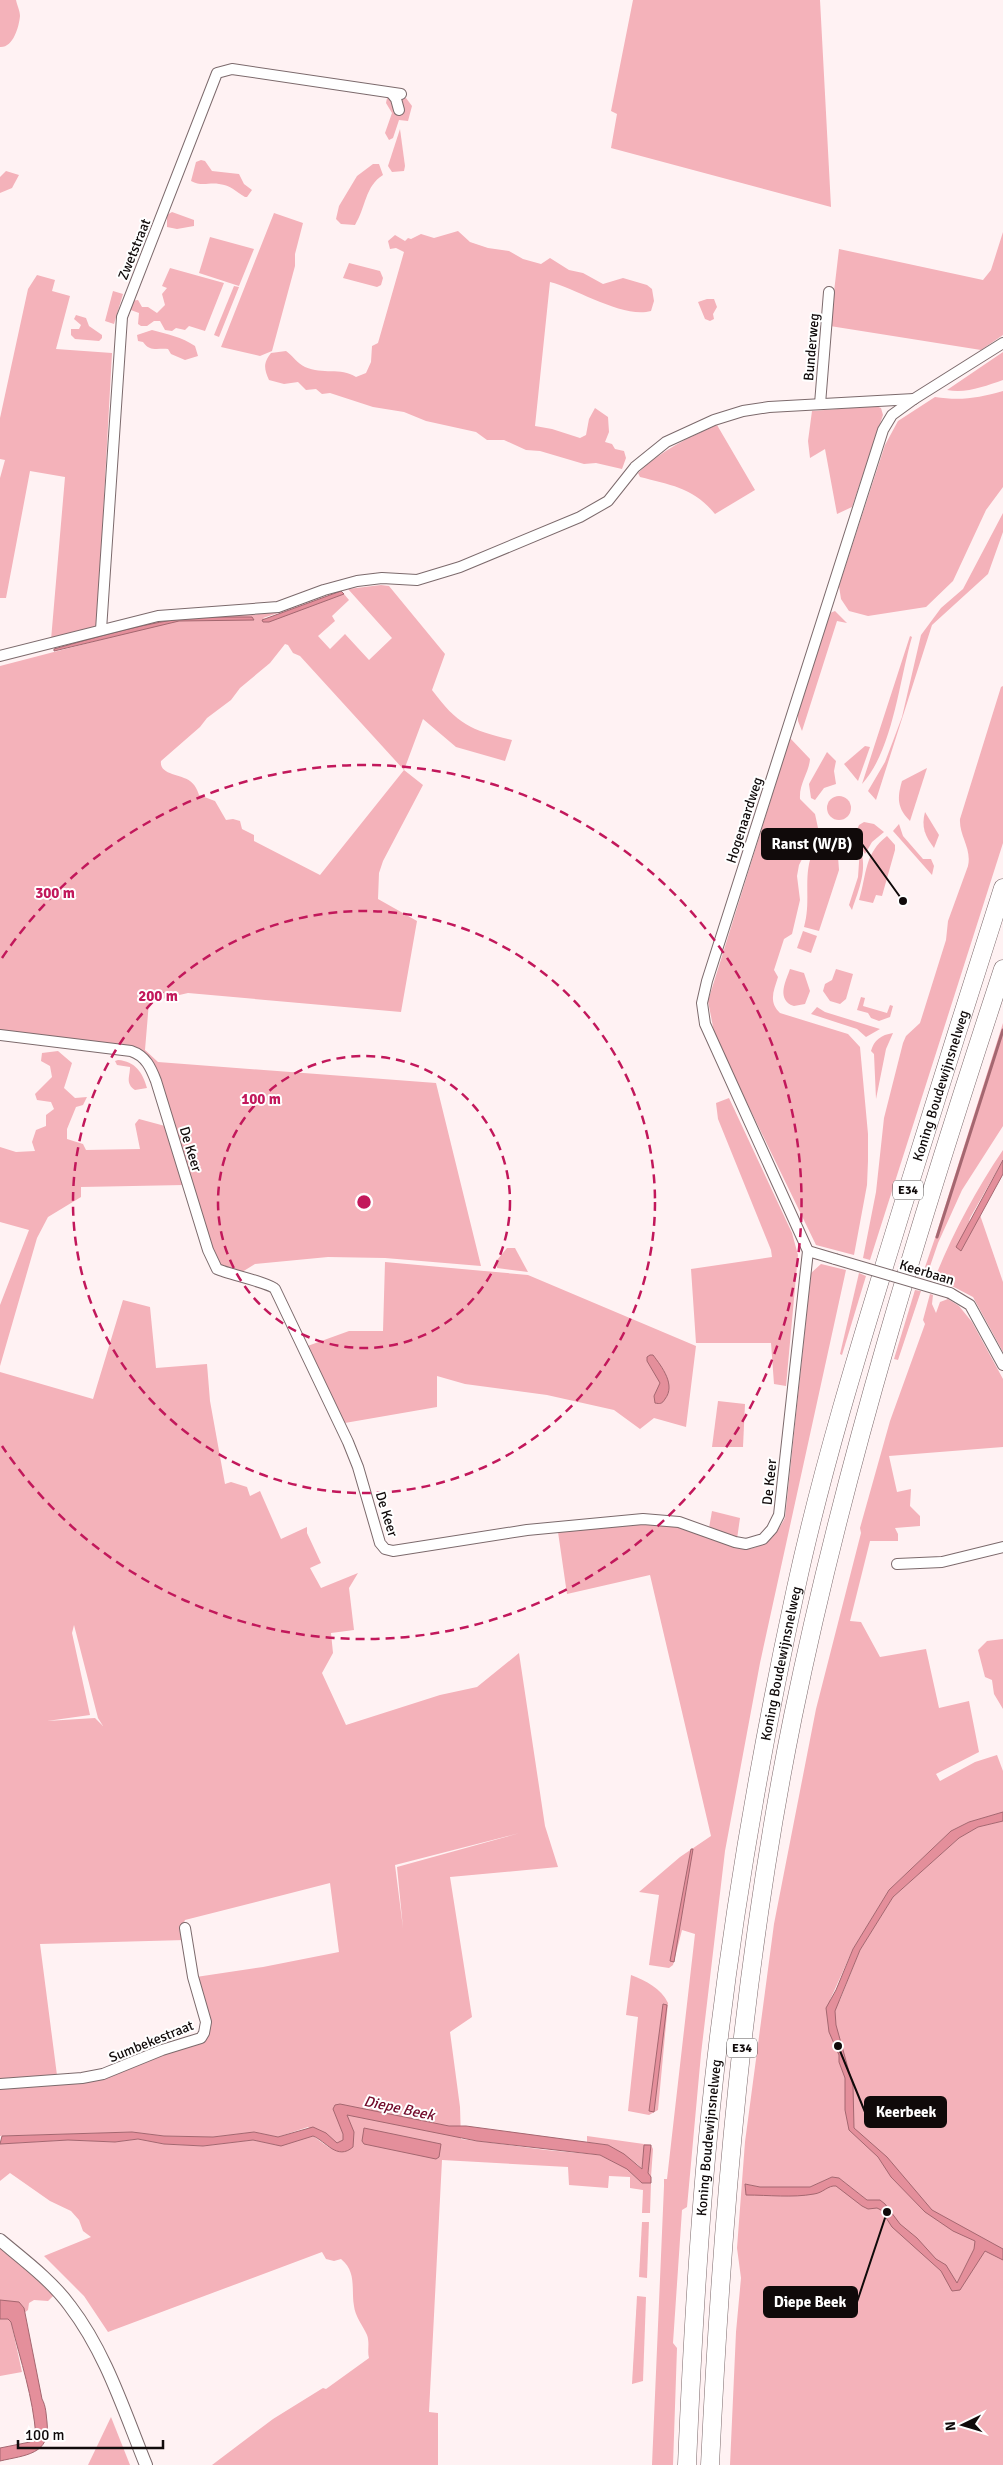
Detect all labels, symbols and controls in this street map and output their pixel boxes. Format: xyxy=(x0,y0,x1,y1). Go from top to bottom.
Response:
street label: Zwetstraat xyxy=(115,216,154,282)
street label: Bunderweg xyxy=(800,312,823,382)
street label: Hogenaardweg xyxy=(723,775,766,865)
callout: Ranst (W/B) xyxy=(762,829,862,859)
text: Ranst (W/B) xyxy=(772,835,852,853)
text: 300 m xyxy=(35,884,75,902)
text: 200 m xyxy=(138,987,178,1005)
street label: Koning Boudewijnsnelweg xyxy=(909,1008,973,1164)
text: 100 m xyxy=(241,1090,281,1108)
street label: De Keer xyxy=(176,1124,206,1175)
road number: E34 xyxy=(893,1180,923,1200)
centre of rings xyxy=(355,1193,373,1211)
street label: Keerbaan xyxy=(897,1256,956,1289)
street label: De Keer xyxy=(759,1457,780,1506)
street label: De Keer xyxy=(372,1489,402,1540)
street label: Koning Boudewijnsnelweg xyxy=(757,1585,805,1742)
street label: Sumbekestraat xyxy=(106,2017,196,2066)
road number: E34 xyxy=(727,2039,757,2058)
street label: Koning Boudewijnsnelweg xyxy=(693,2058,725,2217)
water label: Diepe Beek xyxy=(362,2092,437,2125)
callout: Keerbeek xyxy=(865,2097,946,2127)
text: Keerbeek xyxy=(876,2103,937,2121)
callout: Diepe Beek xyxy=(764,2287,857,2317)
text: Diepe Beek xyxy=(774,2293,847,2311)
north arrow xyxy=(938,2400,988,2450)
scale bar xyxy=(18,2418,162,2450)
text: N xyxy=(942,2420,959,2432)
text: 100 m xyxy=(25,2426,65,2444)

